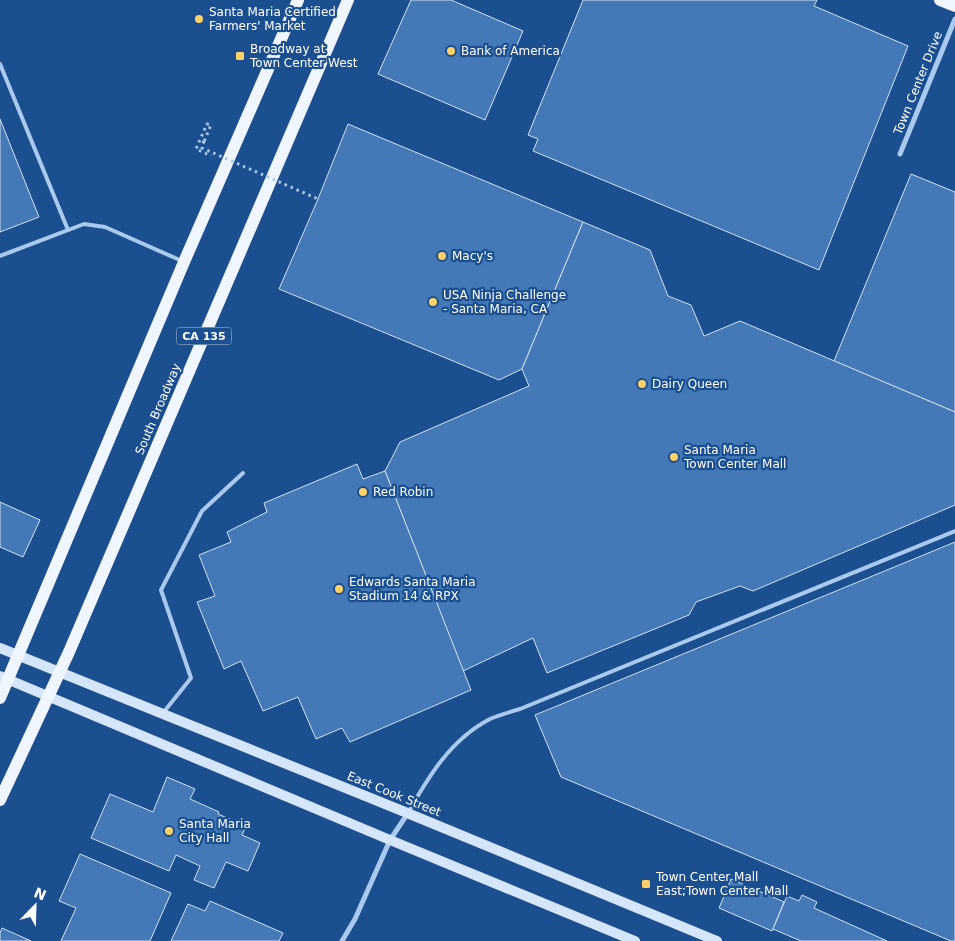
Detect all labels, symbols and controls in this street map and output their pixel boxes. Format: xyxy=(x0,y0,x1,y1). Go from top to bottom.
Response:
place label: Santa Maria Certified Farmers' Market xyxy=(209,5,336,33)
marker: Santa Maria Certified Farmers' Market xyxy=(193,13,205,25)
street label: Town Center Drive xyxy=(891,29,945,138)
place label: Broadway at Town Center West xyxy=(249,42,358,70)
place label: Bank of America xyxy=(461,44,560,58)
marker: Bank of America xyxy=(445,45,457,57)
marker: Broadway at Town Center West xyxy=(234,50,246,62)
place label: Macy's xyxy=(452,249,493,263)
marker: Macy's xyxy=(436,250,448,262)
place label: USA Ninja Challenge - Santa Maria, CA xyxy=(443,288,566,316)
marker: USA Ninja Challenge - Santa Maria, CA xyxy=(427,296,439,308)
road number: CA 135 xyxy=(176,328,232,344)
street label: South Broadway xyxy=(132,361,184,457)
place label: Dairy Queen xyxy=(652,377,727,391)
marker: Dairy Queen xyxy=(636,378,648,390)
place label: Santa Maria Town Center Mall xyxy=(683,443,786,471)
marker: Santa Maria Town Center Mall xyxy=(668,451,680,463)
place label: Red Robin xyxy=(373,485,433,499)
marker: Red Robin xyxy=(357,486,369,498)
place label: Edwards Santa Maria Stadium 14 & RPX xyxy=(349,575,476,603)
marker: Edwards Santa Maria Stadium 14 & RPX xyxy=(333,583,345,595)
street label: East Cook Street xyxy=(345,769,443,819)
place label: Santa Maria City Hall xyxy=(179,817,251,845)
marker: Santa Maria City Hall xyxy=(163,825,175,837)
place label: Town Center Mall East;Town Center Mall xyxy=(655,870,788,898)
marker: Town Center Mall East;Town Center Mall xyxy=(640,878,652,890)
north arrow xyxy=(10,881,60,931)
text: N xyxy=(32,884,49,904)

